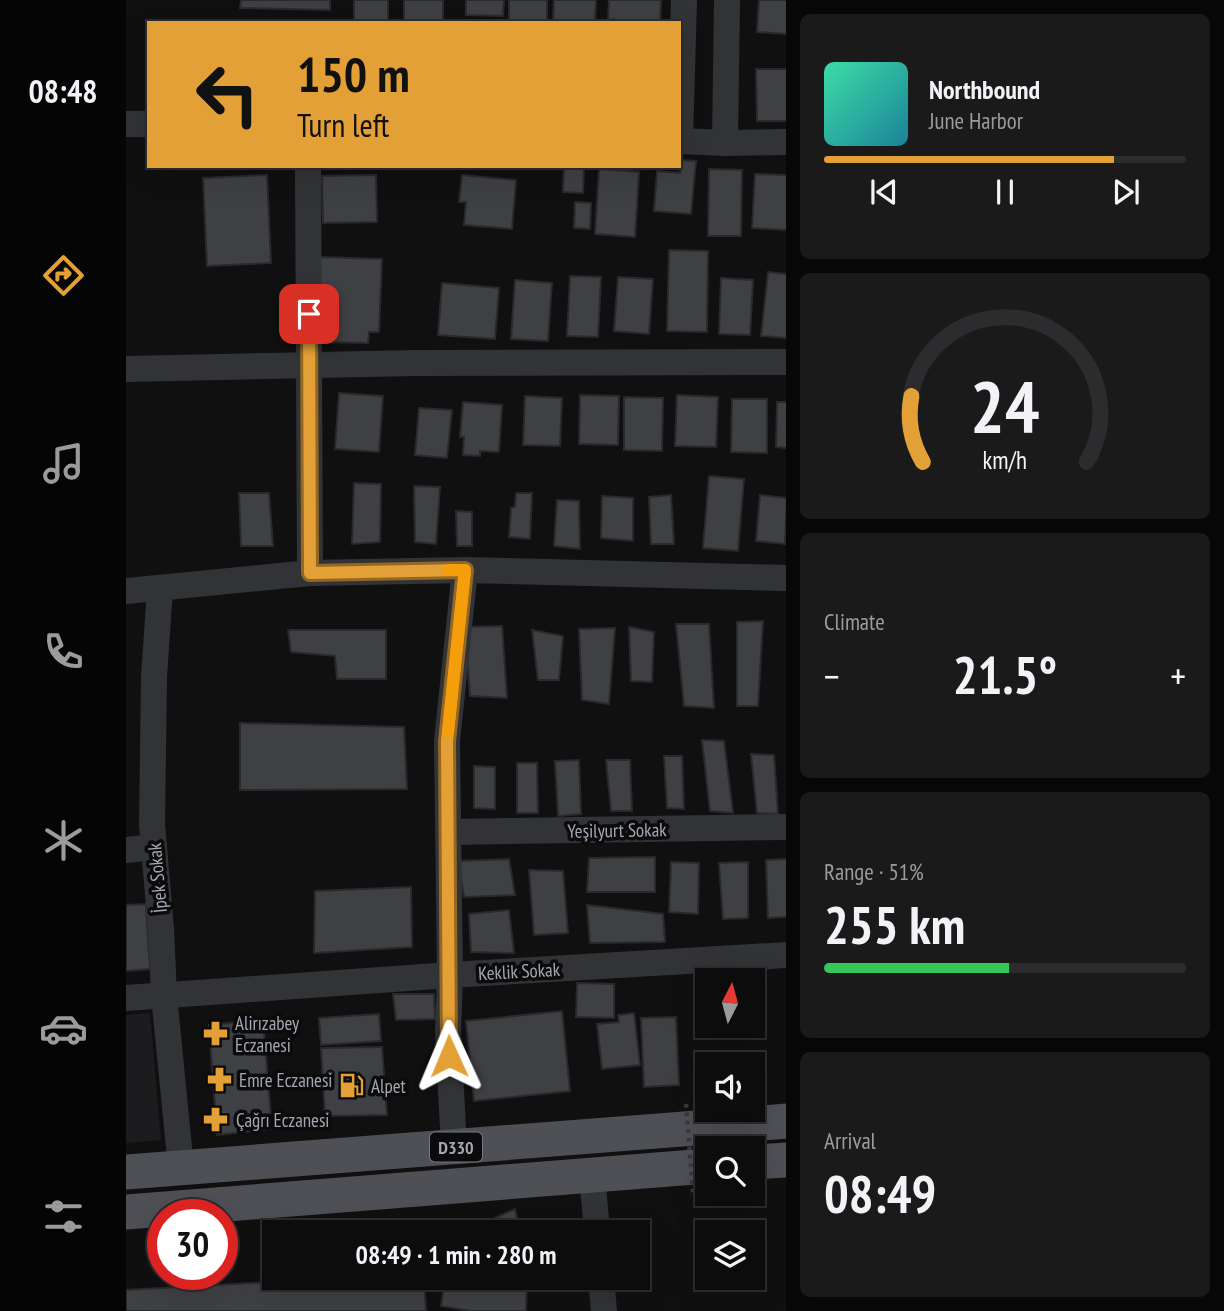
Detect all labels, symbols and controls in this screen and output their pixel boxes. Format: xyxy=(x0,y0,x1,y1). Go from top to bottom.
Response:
text: 150 m xyxy=(297,42,410,106)
icon: left xyxy=(182,49,273,140)
text: 08:48 xyxy=(28,70,98,112)
text: Northbound xyxy=(929,73,1040,106)
text: Turn left xyxy=(297,104,389,146)
text: June Harbor xyxy=(929,106,1023,135)
icon: previous xyxy=(865,173,903,211)
icon: pause xyxy=(986,173,1024,211)
icon: next xyxy=(1107,173,1145,211)
icon: directions xyxy=(39,251,88,300)
pin xyxy=(279,284,339,344)
icon: arrive xyxy=(290,295,328,333)
text: 24 xyxy=(970,359,1040,453)
icon: music xyxy=(39,439,88,488)
text: km/h xyxy=(983,444,1027,476)
text: Climate xyxy=(824,607,885,636)
icon: phone xyxy=(39,627,88,676)
text: 21.5° xyxy=(953,641,1057,708)
text: − xyxy=(824,651,840,700)
text: + xyxy=(1170,651,1186,700)
icon: climate xyxy=(39,816,88,865)
street label: Yeşilyurt Sokak xyxy=(567,817,667,843)
street label: İpek Sokak xyxy=(142,841,172,914)
text: Range · 51% xyxy=(824,857,924,886)
text: 255 km xyxy=(824,891,965,958)
street label: Keklik Sokak xyxy=(477,957,561,985)
north arrow xyxy=(695,968,765,1038)
map controls xyxy=(695,968,765,1290)
icon: car xyxy=(39,1004,88,1053)
place label: Alirızabey Eczanesi xyxy=(235,1011,300,1057)
position arrow xyxy=(412,1019,486,1093)
pharmacy icon: Alirızabey Eczanesi xyxy=(201,1020,229,1048)
button: sound xyxy=(695,1052,765,1122)
pharmacy icon: Emre Eczanesi xyxy=(205,1066,233,1094)
place label: Emre Eczanesi xyxy=(239,1068,332,1092)
fuel station icon: Alpet xyxy=(337,1072,365,1100)
place label: Alpet xyxy=(371,1074,407,1098)
pharmacy icon: Çağrı Eczanesi xyxy=(202,1106,230,1134)
place label: Çağrı Eczanesi xyxy=(236,1108,329,1132)
text: Arrival xyxy=(824,1126,876,1155)
road number: D330 xyxy=(430,1132,482,1162)
button: search xyxy=(695,1136,765,1206)
text: 08:49 xyxy=(824,1160,936,1227)
icon: filters xyxy=(39,1192,88,1241)
speed limit sign: 30 xyxy=(147,1199,238,1290)
button: layers xyxy=(695,1220,765,1290)
text: 08:49 · 1 min · 280 m xyxy=(356,1238,556,1271)

